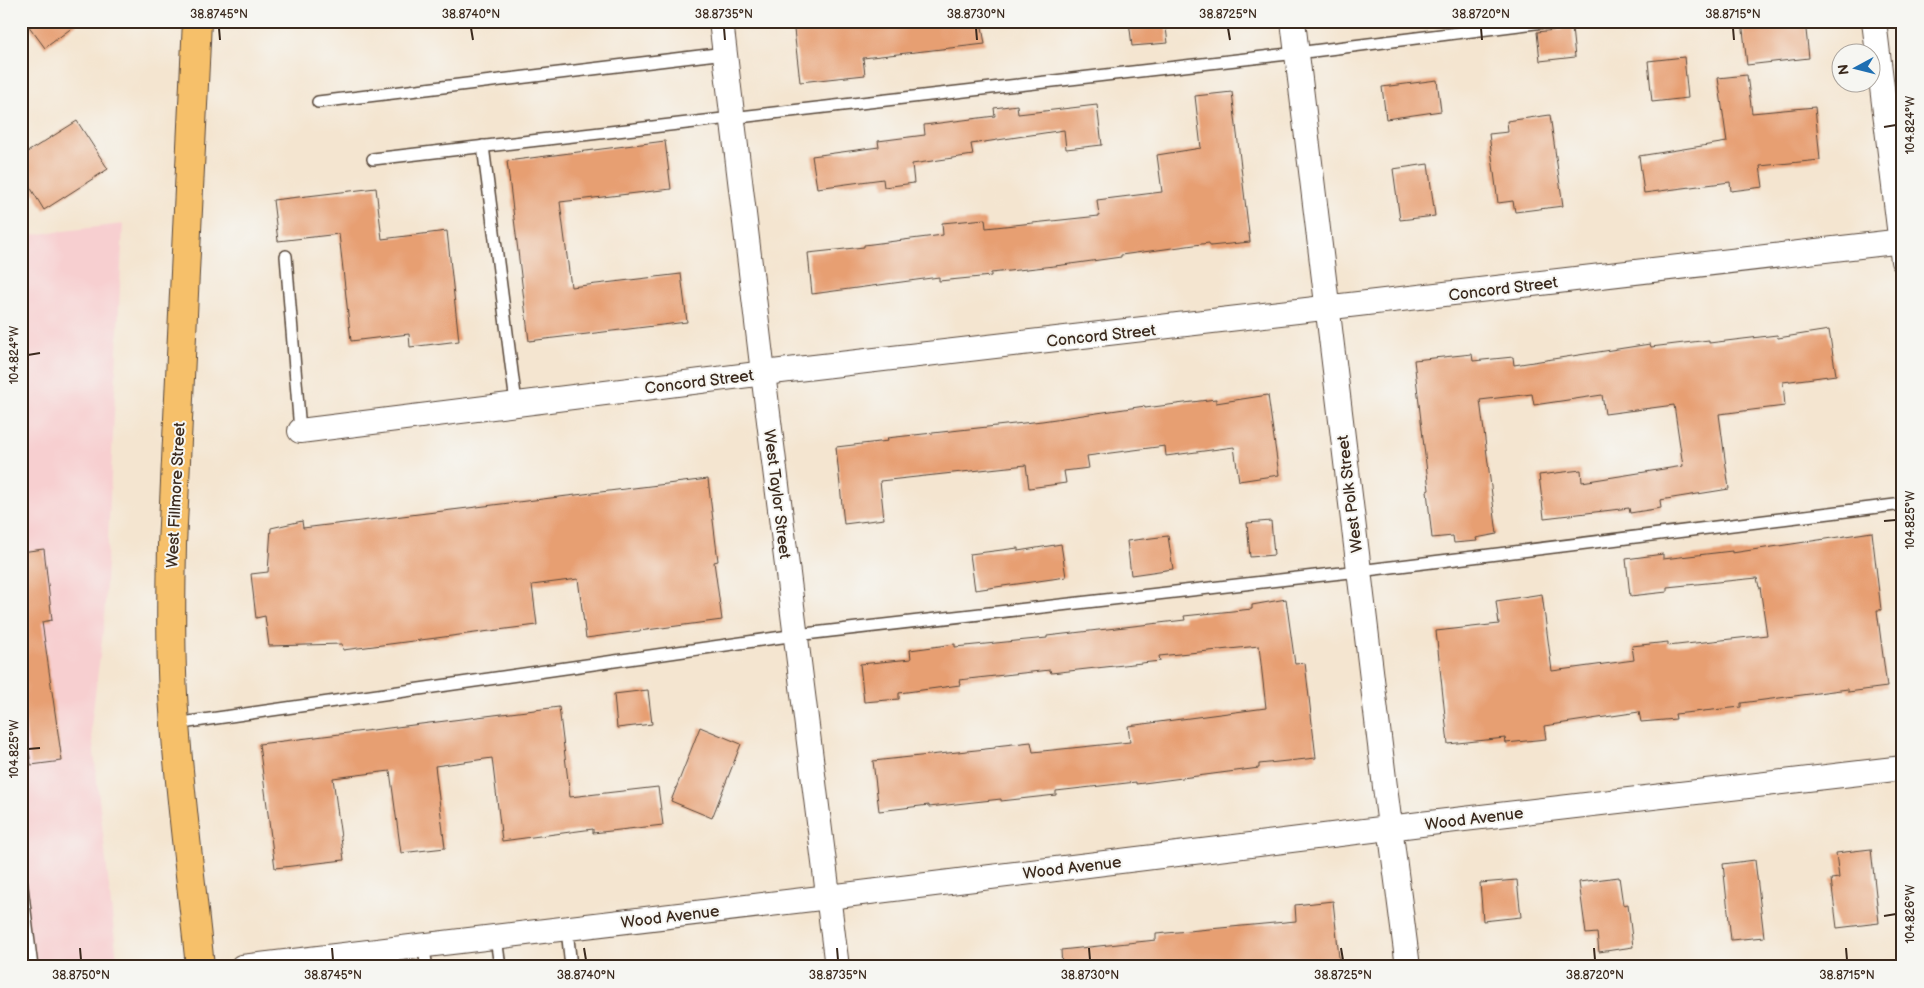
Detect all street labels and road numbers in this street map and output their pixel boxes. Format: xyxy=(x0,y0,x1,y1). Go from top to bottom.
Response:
street label: Concord Street xyxy=(1448,273,1559,306)
street label: Concord Street xyxy=(1046,321,1157,352)
street label: Concord Street xyxy=(644,366,755,399)
street label: West Fillmore Street xyxy=(163,422,190,568)
street label: West Taylor Street xyxy=(759,428,794,560)
street label: West Polk Street xyxy=(1334,434,1367,554)
street label: Wood Avenue xyxy=(1424,804,1525,835)
street label: Wood Avenue xyxy=(1022,853,1123,884)
street label: Wood Avenue xyxy=(620,902,721,933)

